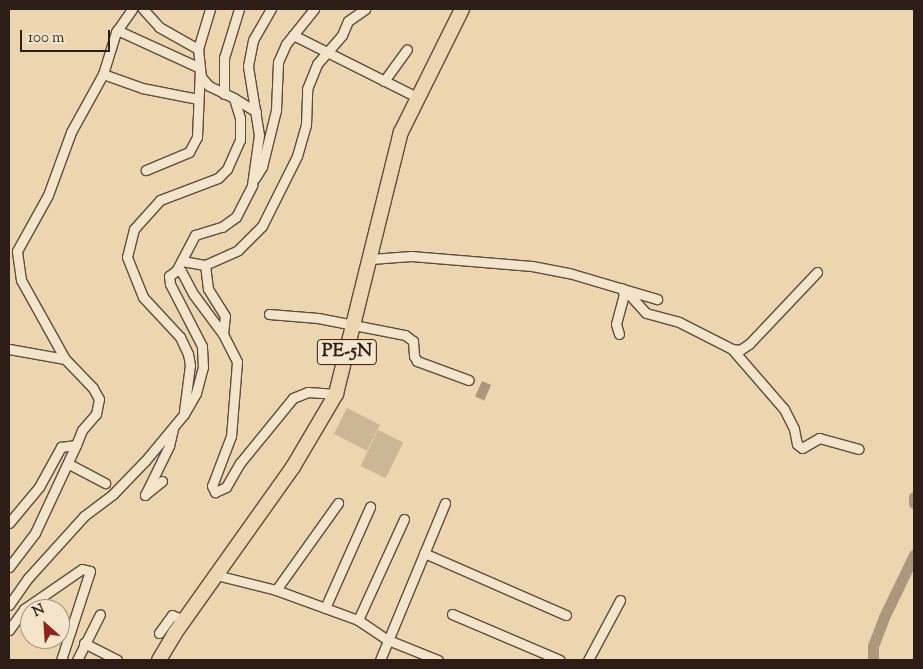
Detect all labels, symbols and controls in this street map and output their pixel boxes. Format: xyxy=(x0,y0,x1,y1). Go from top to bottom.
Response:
scale bar xyxy=(22,20,112,52)
text: 100 m xyxy=(28,28,64,49)
road number: PE-5N xyxy=(316,336,378,368)
north arrow xyxy=(20,599,70,649)
text: N xyxy=(29,600,48,623)

